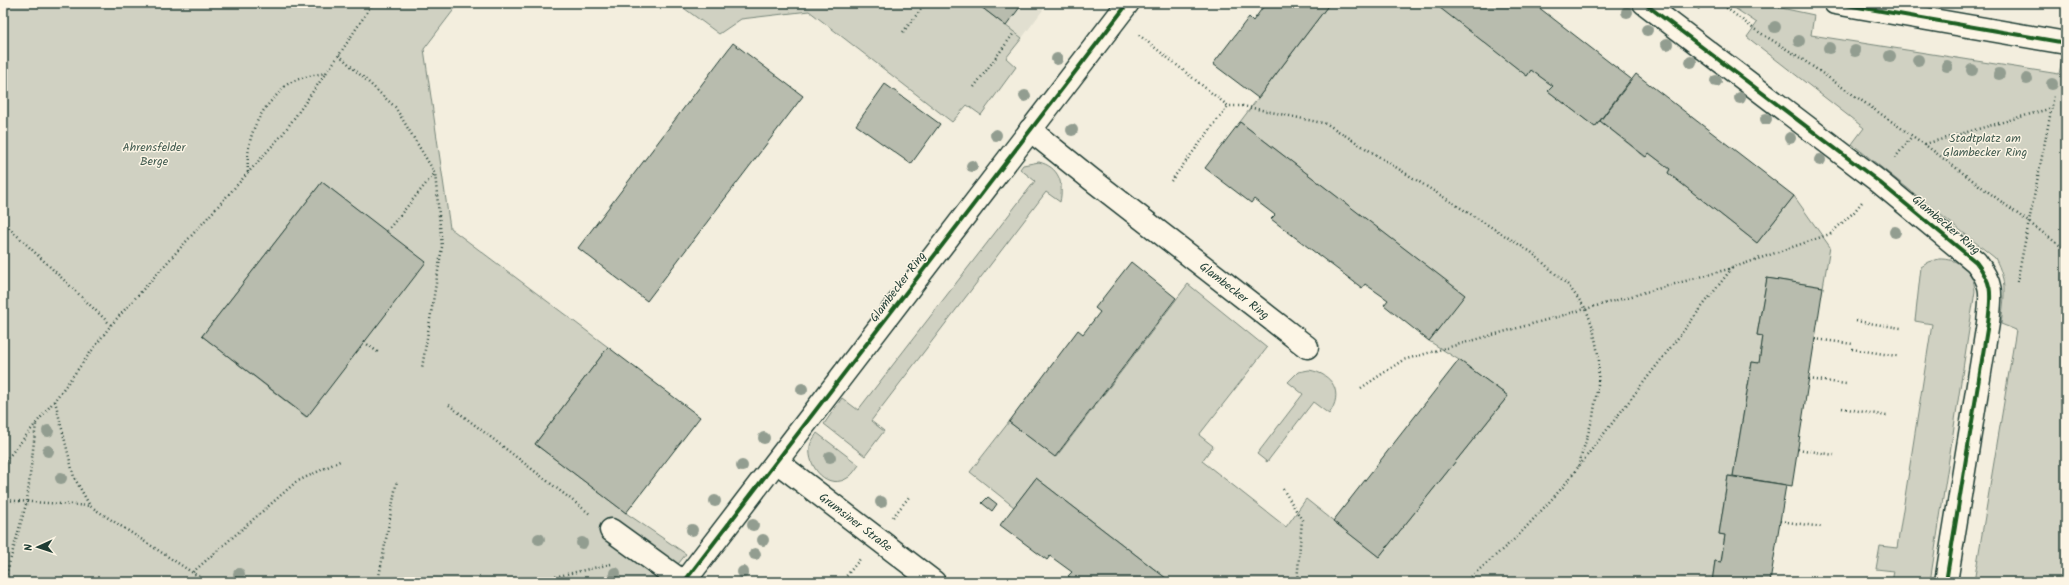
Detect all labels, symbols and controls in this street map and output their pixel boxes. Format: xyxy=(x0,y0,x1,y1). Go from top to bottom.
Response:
park label: Stadtplatz am Glambecker Ring xyxy=(1943,129,2027,162)
park label: Ahrensfelder Berge xyxy=(123,138,186,171)
street label: Glambecker Ring xyxy=(1908,191,1985,260)
street label: Glambecker Ring xyxy=(865,247,931,326)
street label: Glambecker Ring xyxy=(1195,257,1274,324)
street label: Grumsiner Straße xyxy=(815,488,897,557)
north arrow xyxy=(18,527,58,567)
text: N xyxy=(20,543,38,551)

